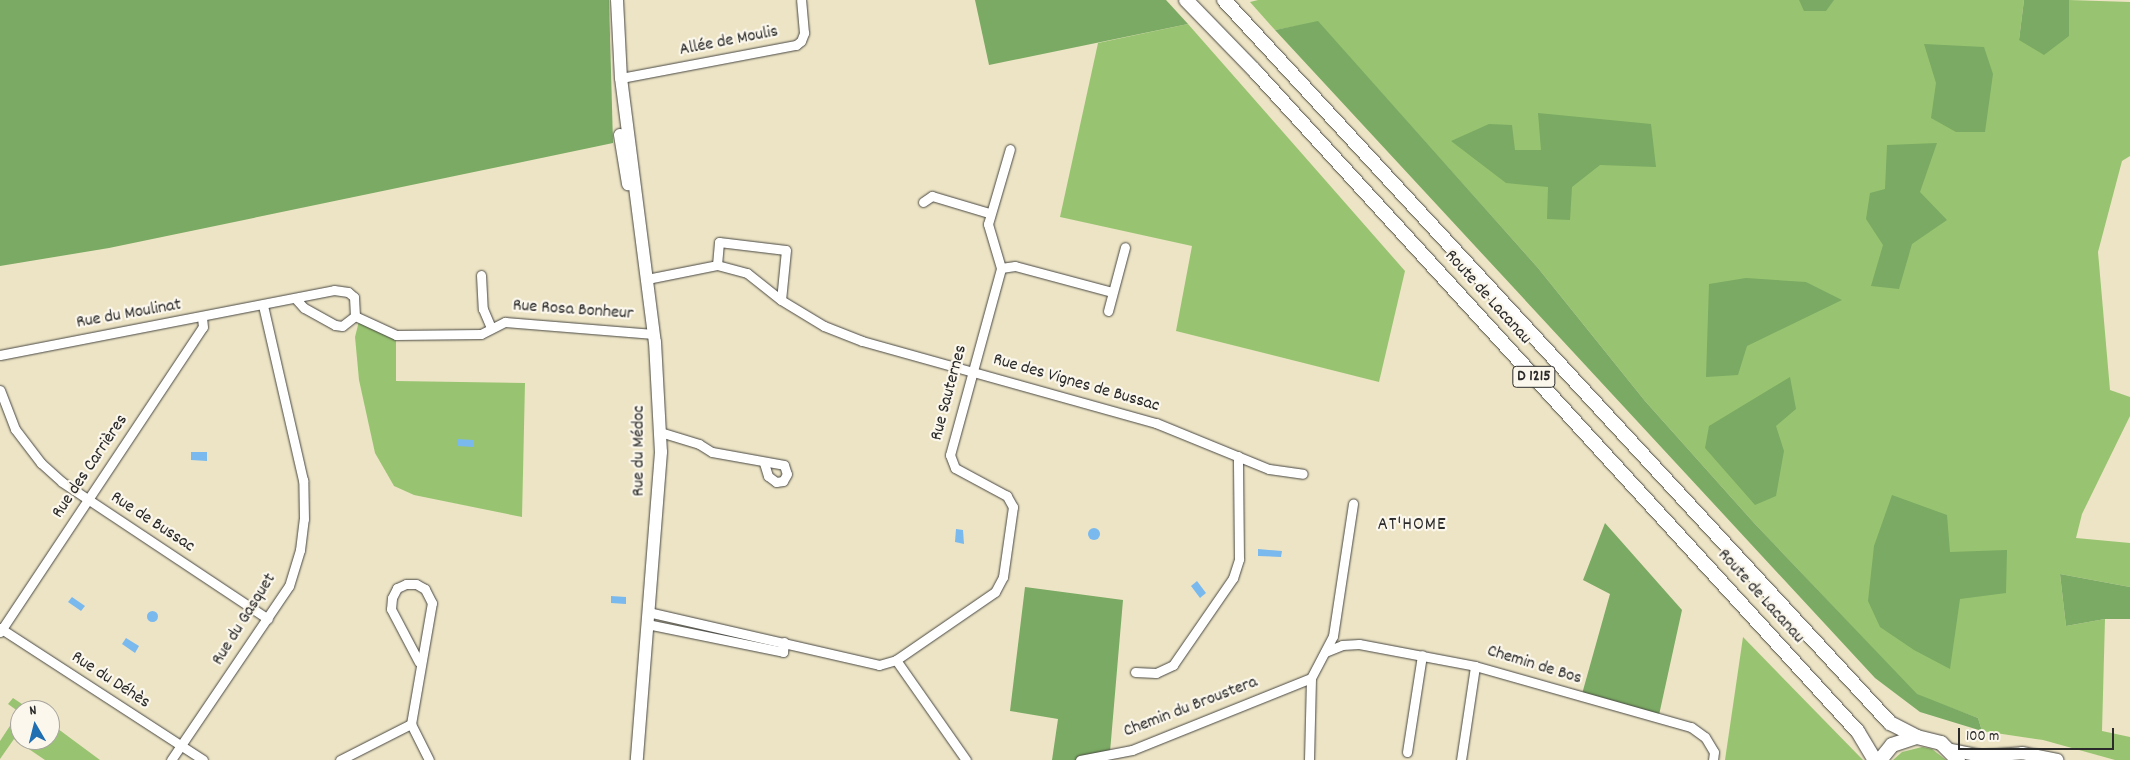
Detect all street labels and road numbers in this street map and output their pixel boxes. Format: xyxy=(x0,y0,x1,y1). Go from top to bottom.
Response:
street label: Allée de Moulis xyxy=(678,22,780,62)
street label: Route de Lacanau xyxy=(1439,246,1535,350)
street label: Rue du Moulinat xyxy=(75,295,183,335)
street label: Rue Rosa Bonheur xyxy=(512,296,634,326)
street label: Rue Sauternes xyxy=(927,343,973,443)
street label: Rue des Vignes de Bussac xyxy=(990,350,1162,418)
road number: D 1215 xyxy=(1512,364,1556,391)
street label: Rue du Médoc xyxy=(629,406,651,496)
street label: Rue des Carrières xyxy=(48,411,134,523)
street label: Rue de Bussac xyxy=(106,488,198,558)
street label: Route de Lacanau xyxy=(1712,545,1808,649)
street label: Rue du Gasquet xyxy=(208,570,282,670)
street label: Chemin de Bos xyxy=(1484,641,1584,691)
street label: Rue du Déhès xyxy=(67,648,153,714)
street label: Chemin du Broustera xyxy=(1121,673,1261,743)

